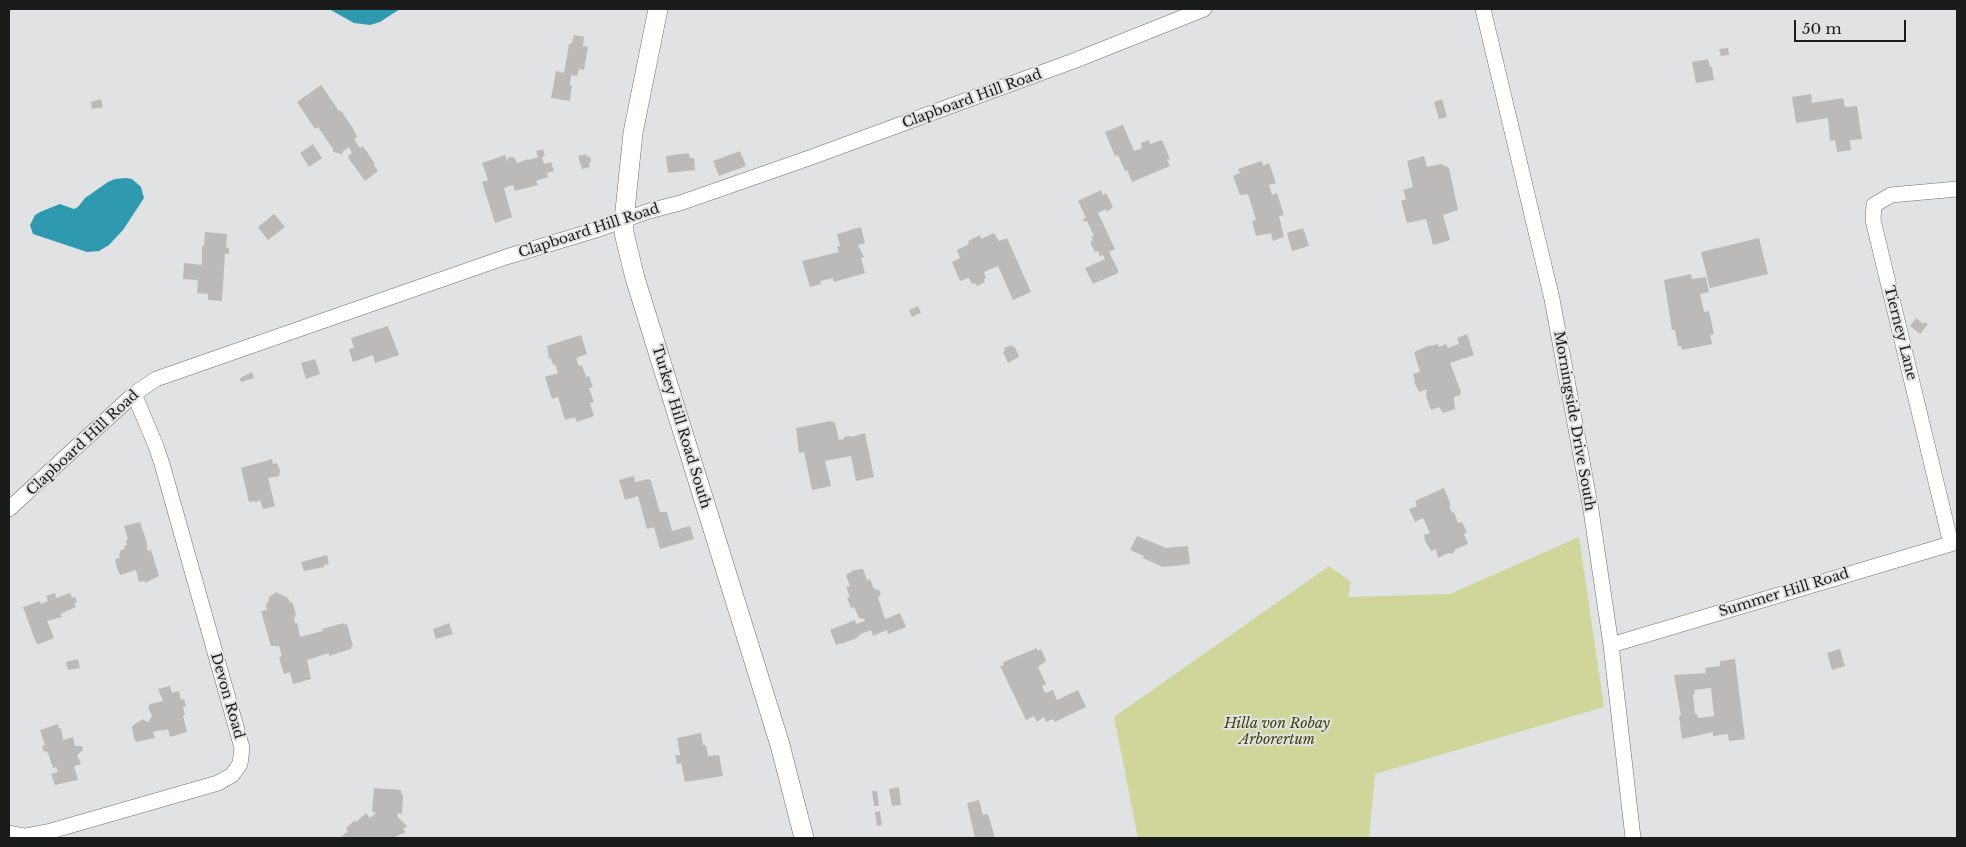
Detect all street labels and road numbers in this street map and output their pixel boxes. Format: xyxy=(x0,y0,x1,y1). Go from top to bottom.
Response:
street label: Clapboard Hill Road xyxy=(900,66,1044,132)
street label: Clapboard Hill Road xyxy=(516,200,662,262)
street label: Tierney Lane xyxy=(1880,284,1920,382)
street label: Morningside Drive South xyxy=(1550,330,1598,512)
street label: Turkey Hill Road South xyxy=(648,343,714,511)
street label: Clapboard Hill Road xyxy=(23,387,143,499)
street label: Summer Hill Road xyxy=(1717,565,1851,621)
street label: Devon Road xyxy=(207,651,247,741)

